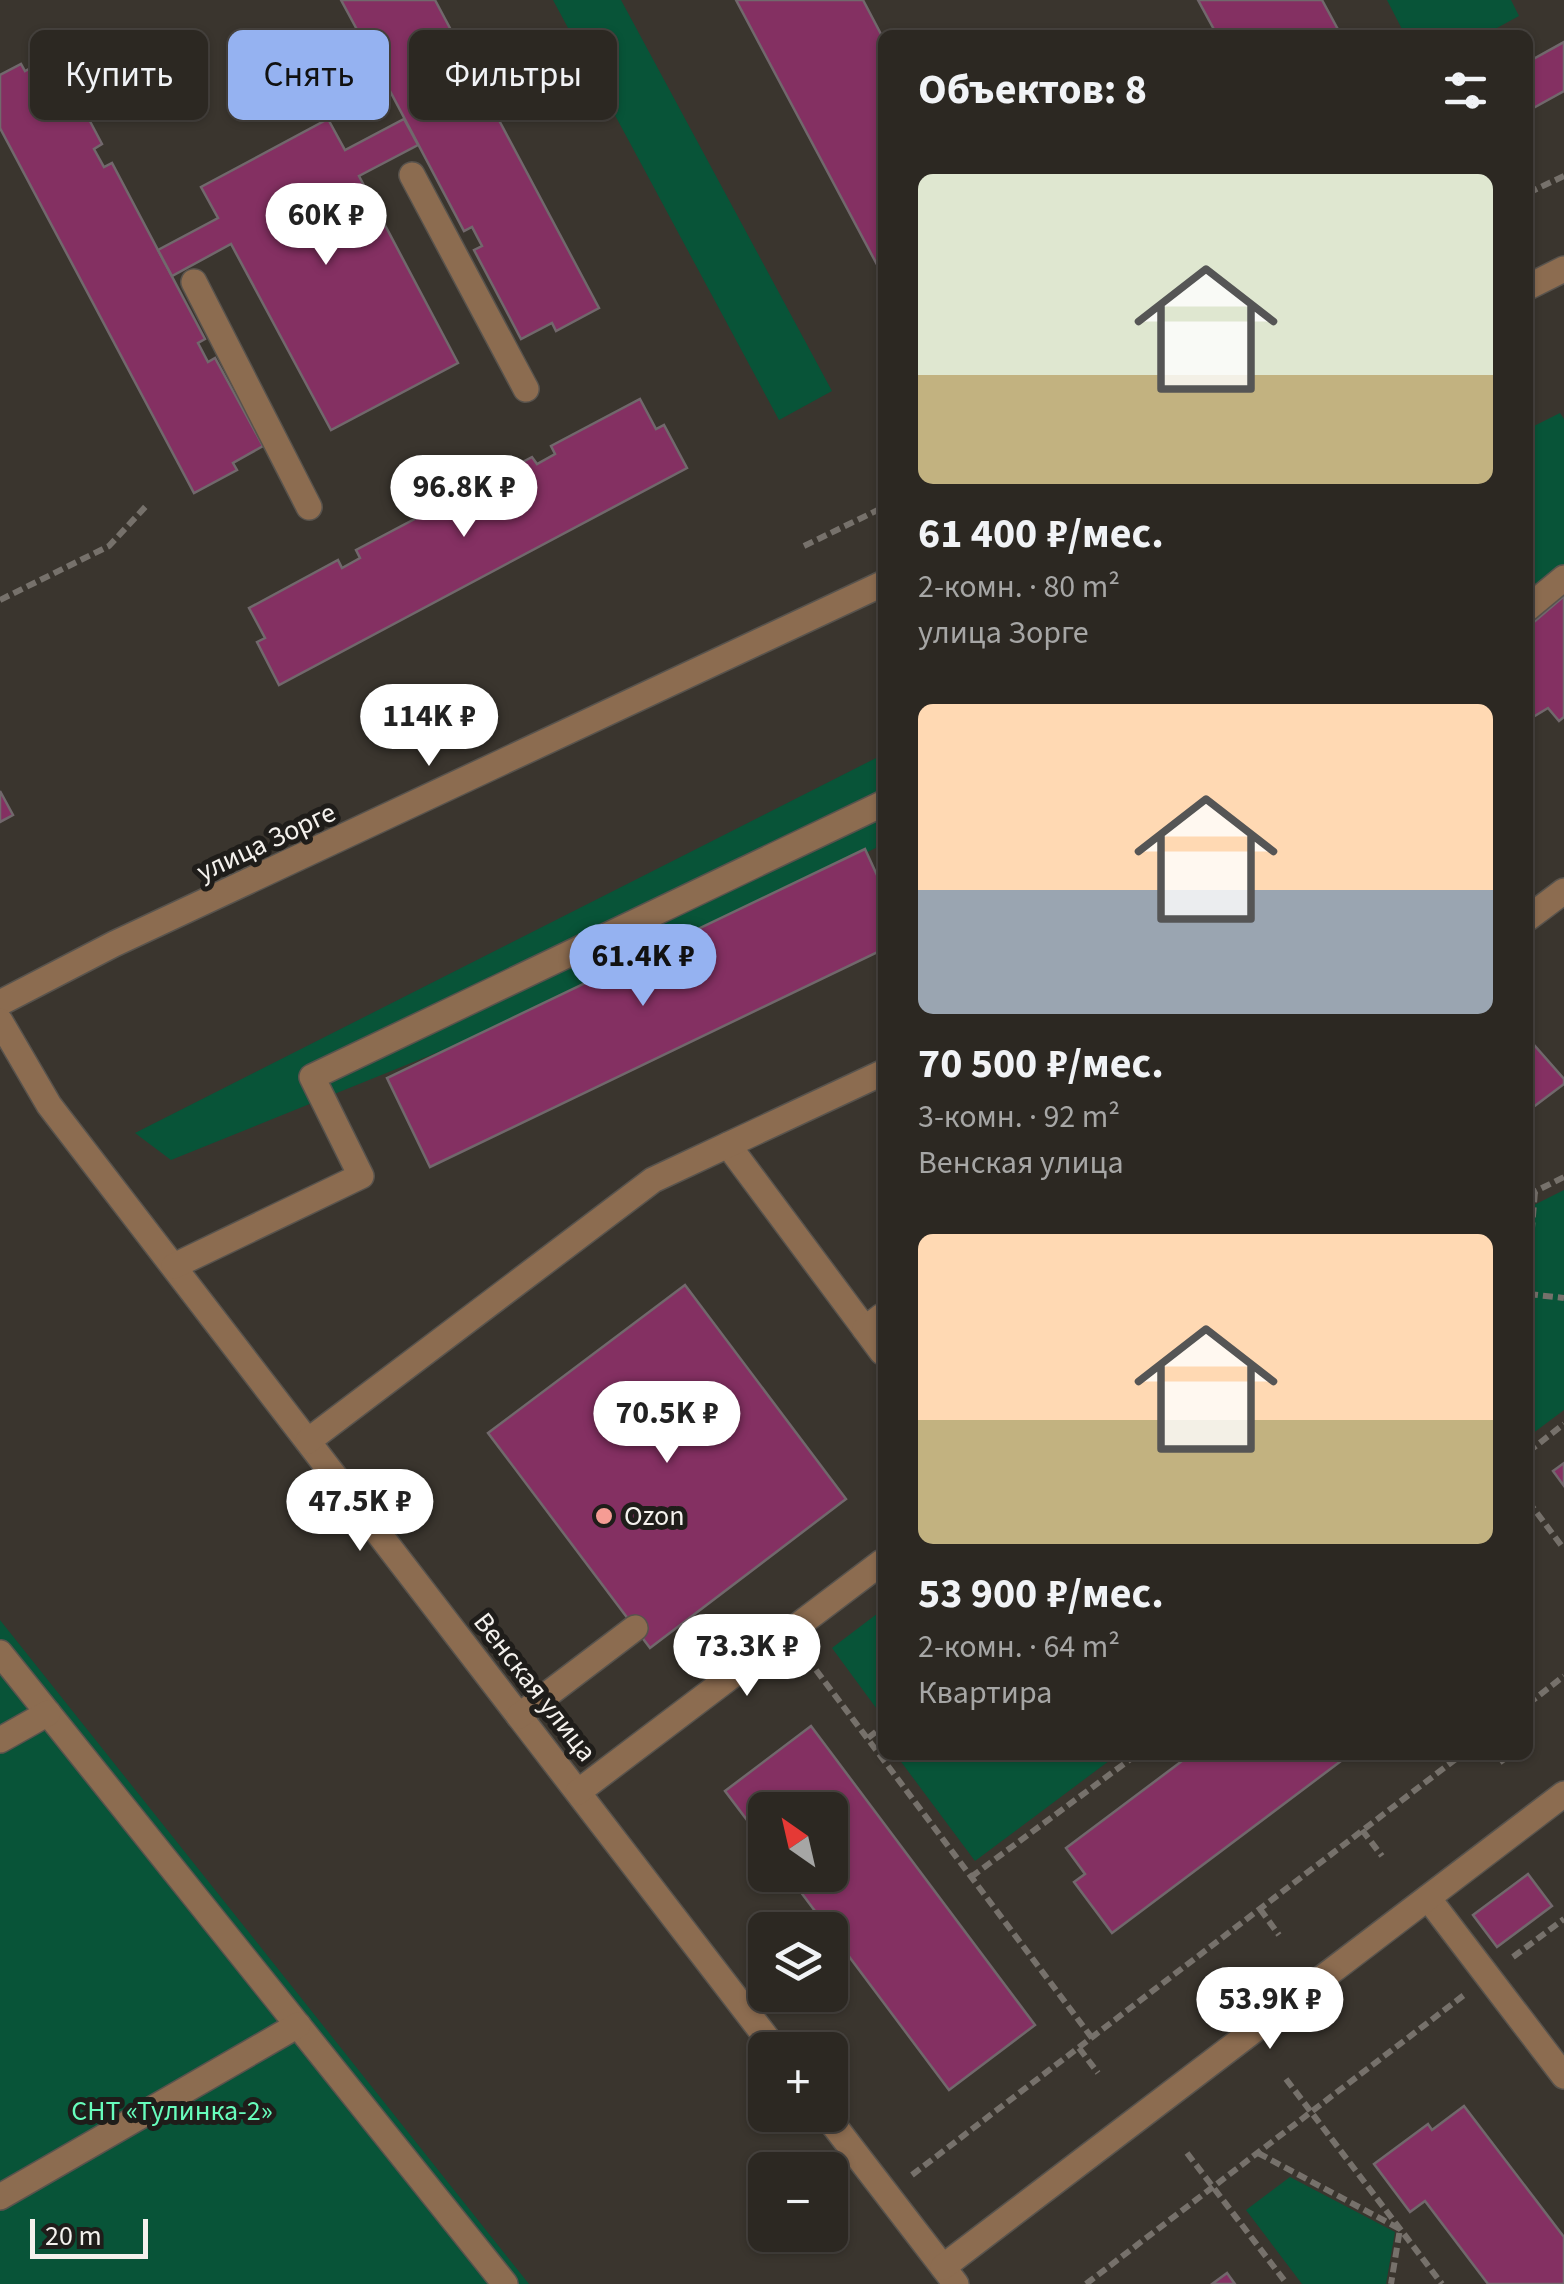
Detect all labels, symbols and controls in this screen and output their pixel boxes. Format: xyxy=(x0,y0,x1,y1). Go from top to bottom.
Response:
chip: Купить xyxy=(30,30,208,120)
chip: Снять xyxy=(228,30,389,120)
chip: Фильтры xyxy=(409,30,617,120)
text: Объектов: 8 xyxy=(918,60,1147,120)
icon: filters xyxy=(1438,63,1493,118)
pin: 60K ₽ xyxy=(256,183,396,268)
text: 60K ₽ xyxy=(288,192,364,238)
icon: home xyxy=(1116,239,1296,419)
pin: 96.8K ₽ xyxy=(372,455,556,540)
text: 96.8K ₽ xyxy=(412,464,516,510)
text: 61 400 ₽/мес. xyxy=(918,504,1164,564)
text: 2-комн. · 80 m² xyxy=(918,564,1120,610)
text: улица Зорге xyxy=(918,610,1089,656)
pin: 114K ₽ xyxy=(348,684,510,769)
text: 114K ₽ xyxy=(382,693,476,739)
icon: home xyxy=(1116,769,1296,949)
street label: улица Зорге xyxy=(190,792,342,892)
pin: 61.4K ₽ xyxy=(551,924,735,1009)
text: 61.4K ₽ xyxy=(591,933,695,979)
text: 70 500 ₽/мес. xyxy=(918,1034,1164,1094)
text: 3-комн. · 92 m² xyxy=(918,1094,1120,1140)
text: Венская улица xyxy=(918,1140,1124,1186)
icon: home xyxy=(1116,1299,1296,1479)
pin: 70.5K ₽ xyxy=(575,1381,759,1466)
text: 70.5K ₽ xyxy=(615,1390,719,1436)
pin: 47.5K ₽ xyxy=(268,1469,452,1554)
text: 47.5K ₽ xyxy=(308,1478,412,1524)
place label: Ozon xyxy=(624,1496,685,1536)
marker: Ozon xyxy=(593,1505,615,1527)
text: 53 900 ₽/мес. xyxy=(918,1564,1164,1624)
street label: Венская улица xyxy=(464,1604,606,1770)
pin: 73.3K ₽ xyxy=(655,1614,839,1699)
text: 73.3K ₽ xyxy=(695,1623,799,1669)
text: 2-комн. · 64 m² xyxy=(918,1624,1120,1670)
text: Квартира xyxy=(918,1670,1052,1716)
north arrow xyxy=(748,1792,848,1892)
map controls xyxy=(748,1792,848,2252)
button: layers xyxy=(748,1912,848,2012)
pin: 53.9K ₽ xyxy=(1178,1967,1362,2052)
text: 53.9K ₽ xyxy=(1218,1976,1322,2022)
button: + xyxy=(748,2032,848,2132)
park label: СНТ «Тулинка-2» xyxy=(71,2091,273,2131)
button: − xyxy=(748,2152,848,2252)
scale bar xyxy=(30,2214,148,2258)
text: 20 m xyxy=(45,2216,102,2256)

